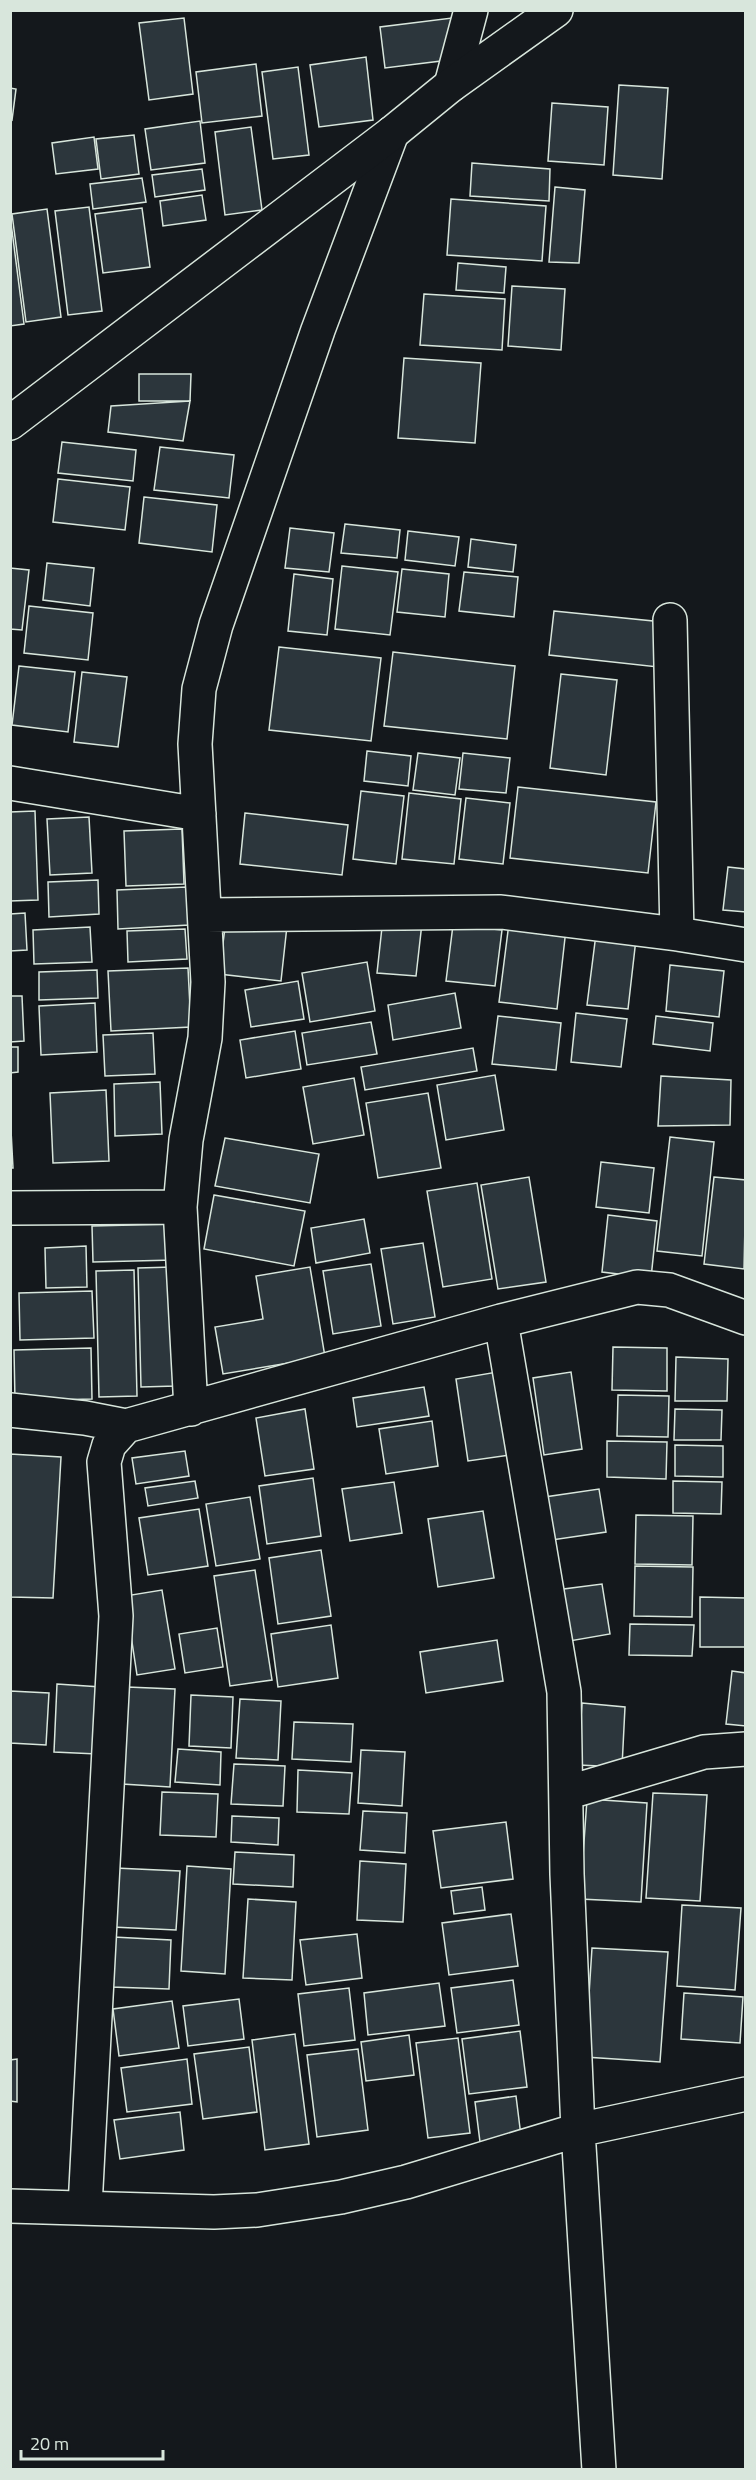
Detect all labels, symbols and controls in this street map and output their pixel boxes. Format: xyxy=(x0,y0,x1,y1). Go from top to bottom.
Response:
scale bar xyxy=(21,2423,164,2461)
text: 20 m xyxy=(30,2430,69,2457)

